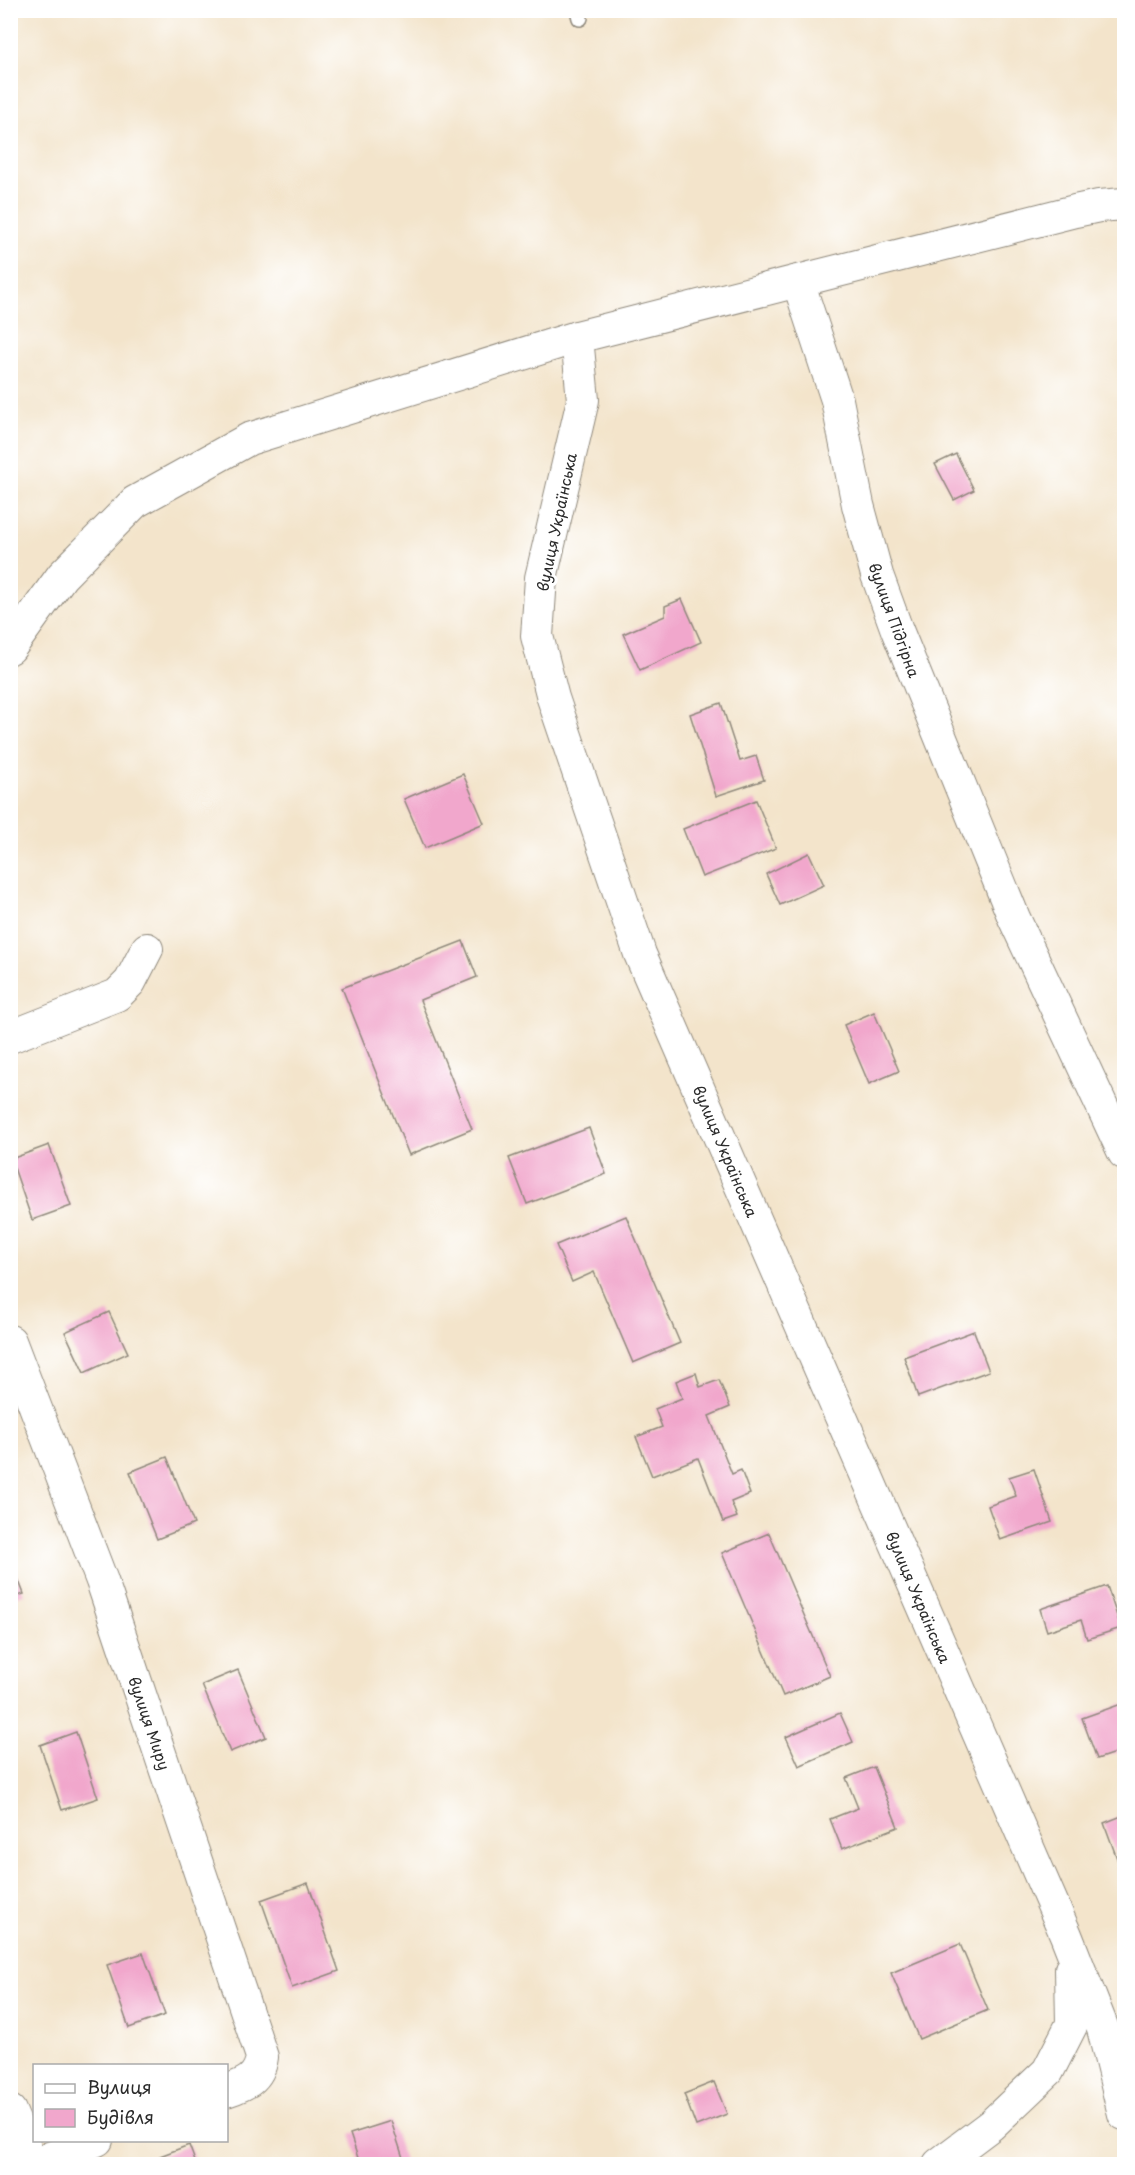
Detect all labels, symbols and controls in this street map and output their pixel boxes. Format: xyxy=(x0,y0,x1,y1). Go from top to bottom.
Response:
street label: вулиця Українська xyxy=(530,450,582,593)
street label: вулиця Підгірна xyxy=(864,559,927,681)
street label: вулиця Українська xyxy=(688,1082,764,1221)
street label: вулиця Українська xyxy=(881,1528,957,1667)
street label: вулиця Миру xyxy=(123,1673,177,1773)
legend xyxy=(33,2064,228,2142)
text: Вулиця xyxy=(87,2073,152,2100)
text: Будівля xyxy=(87,2103,154,2130)

